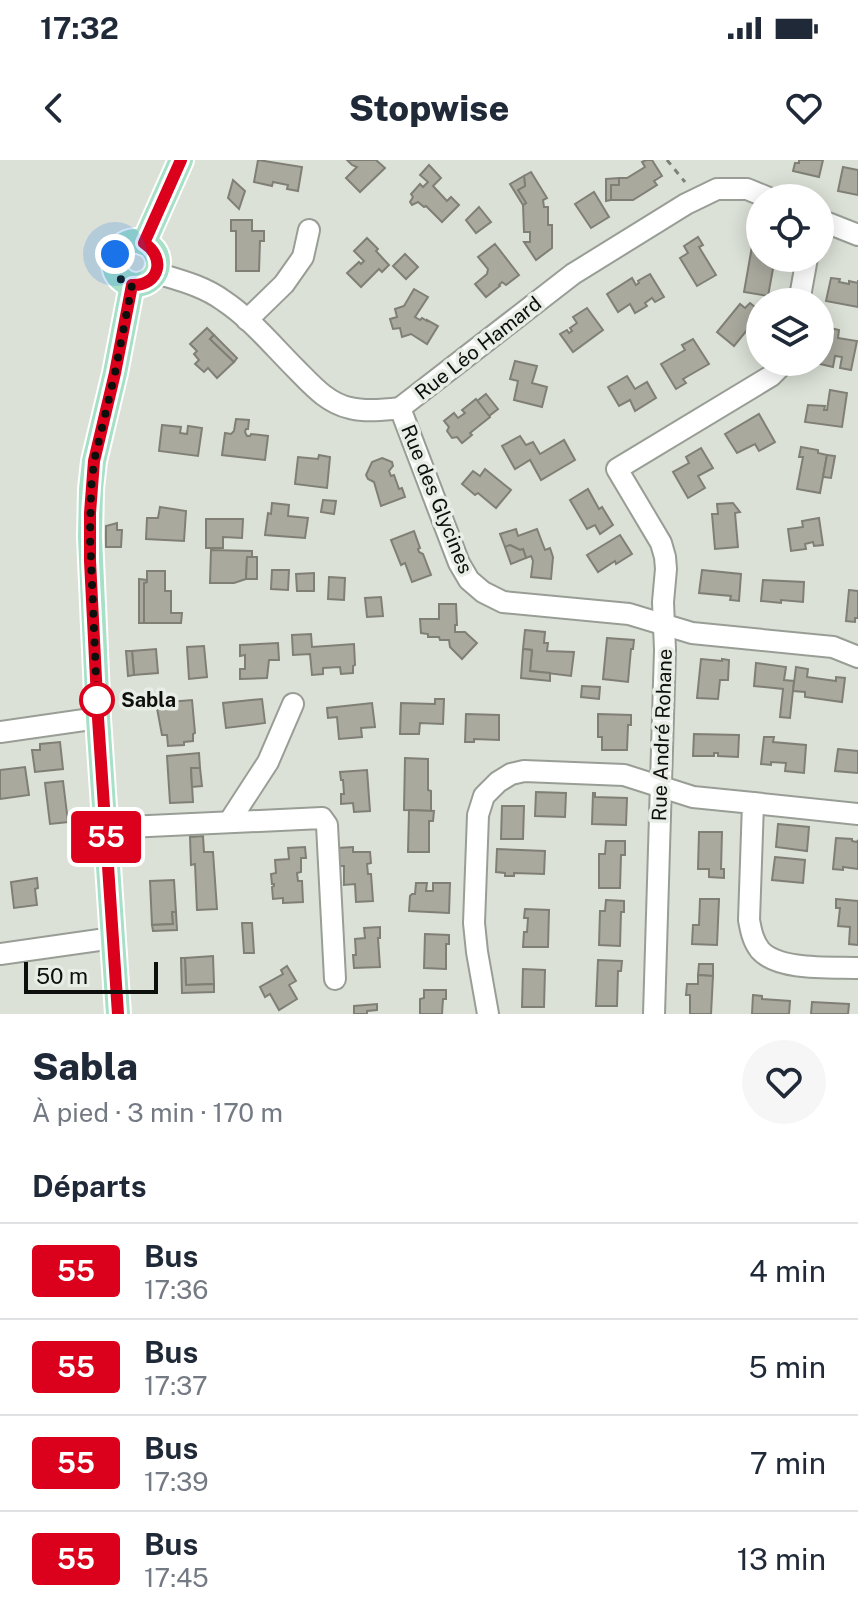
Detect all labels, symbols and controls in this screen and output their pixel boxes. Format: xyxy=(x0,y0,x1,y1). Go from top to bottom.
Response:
text: 17:32 xyxy=(40,10,119,46)
icon: back xyxy=(32,86,76,130)
icon: heart xyxy=(782,86,826,130)
text: Stopwise xyxy=(349,87,509,129)
map controls xyxy=(746,184,834,376)
button: locate xyxy=(746,184,834,272)
your location xyxy=(95,234,135,274)
button: layers xyxy=(746,288,834,376)
street label: Rue Léo Hamard xyxy=(410,291,546,405)
street label: Rue des Glycines xyxy=(396,421,478,577)
street label: Rue André Rohane xyxy=(647,648,677,822)
marker: Sabla xyxy=(80,683,114,717)
place label: Sabla xyxy=(121,688,176,712)
line badge: 55 xyxy=(70,811,142,863)
text: 55 xyxy=(87,820,125,853)
scale bar xyxy=(24,958,158,994)
text: 50 m xyxy=(36,963,88,989)
button: heart xyxy=(742,1040,826,1124)
text: Sabla xyxy=(32,1044,138,1089)
text: À pied · 3 min · 170 m xyxy=(32,1097,283,1128)
text: Départs xyxy=(32,1168,146,1204)
text: Bus xyxy=(144,1238,198,1274)
text: 4 min xyxy=(749,1253,826,1289)
text: 55 xyxy=(57,1254,95,1287)
text: 17:36 xyxy=(144,1274,208,1305)
text: Bus xyxy=(144,1334,198,1370)
text: 5 min xyxy=(749,1349,826,1385)
text: 55 xyxy=(57,1350,95,1383)
text: 17:37 xyxy=(144,1370,208,1401)
text: Bus xyxy=(144,1430,198,1466)
text: 7 min xyxy=(750,1445,826,1481)
text: 55 xyxy=(57,1446,95,1479)
text: 17:39 xyxy=(144,1466,209,1497)
text: Bus xyxy=(144,1526,198,1562)
text: 13 min xyxy=(737,1541,826,1577)
text: 55 xyxy=(57,1542,95,1575)
text: 17:45 xyxy=(144,1562,209,1593)

